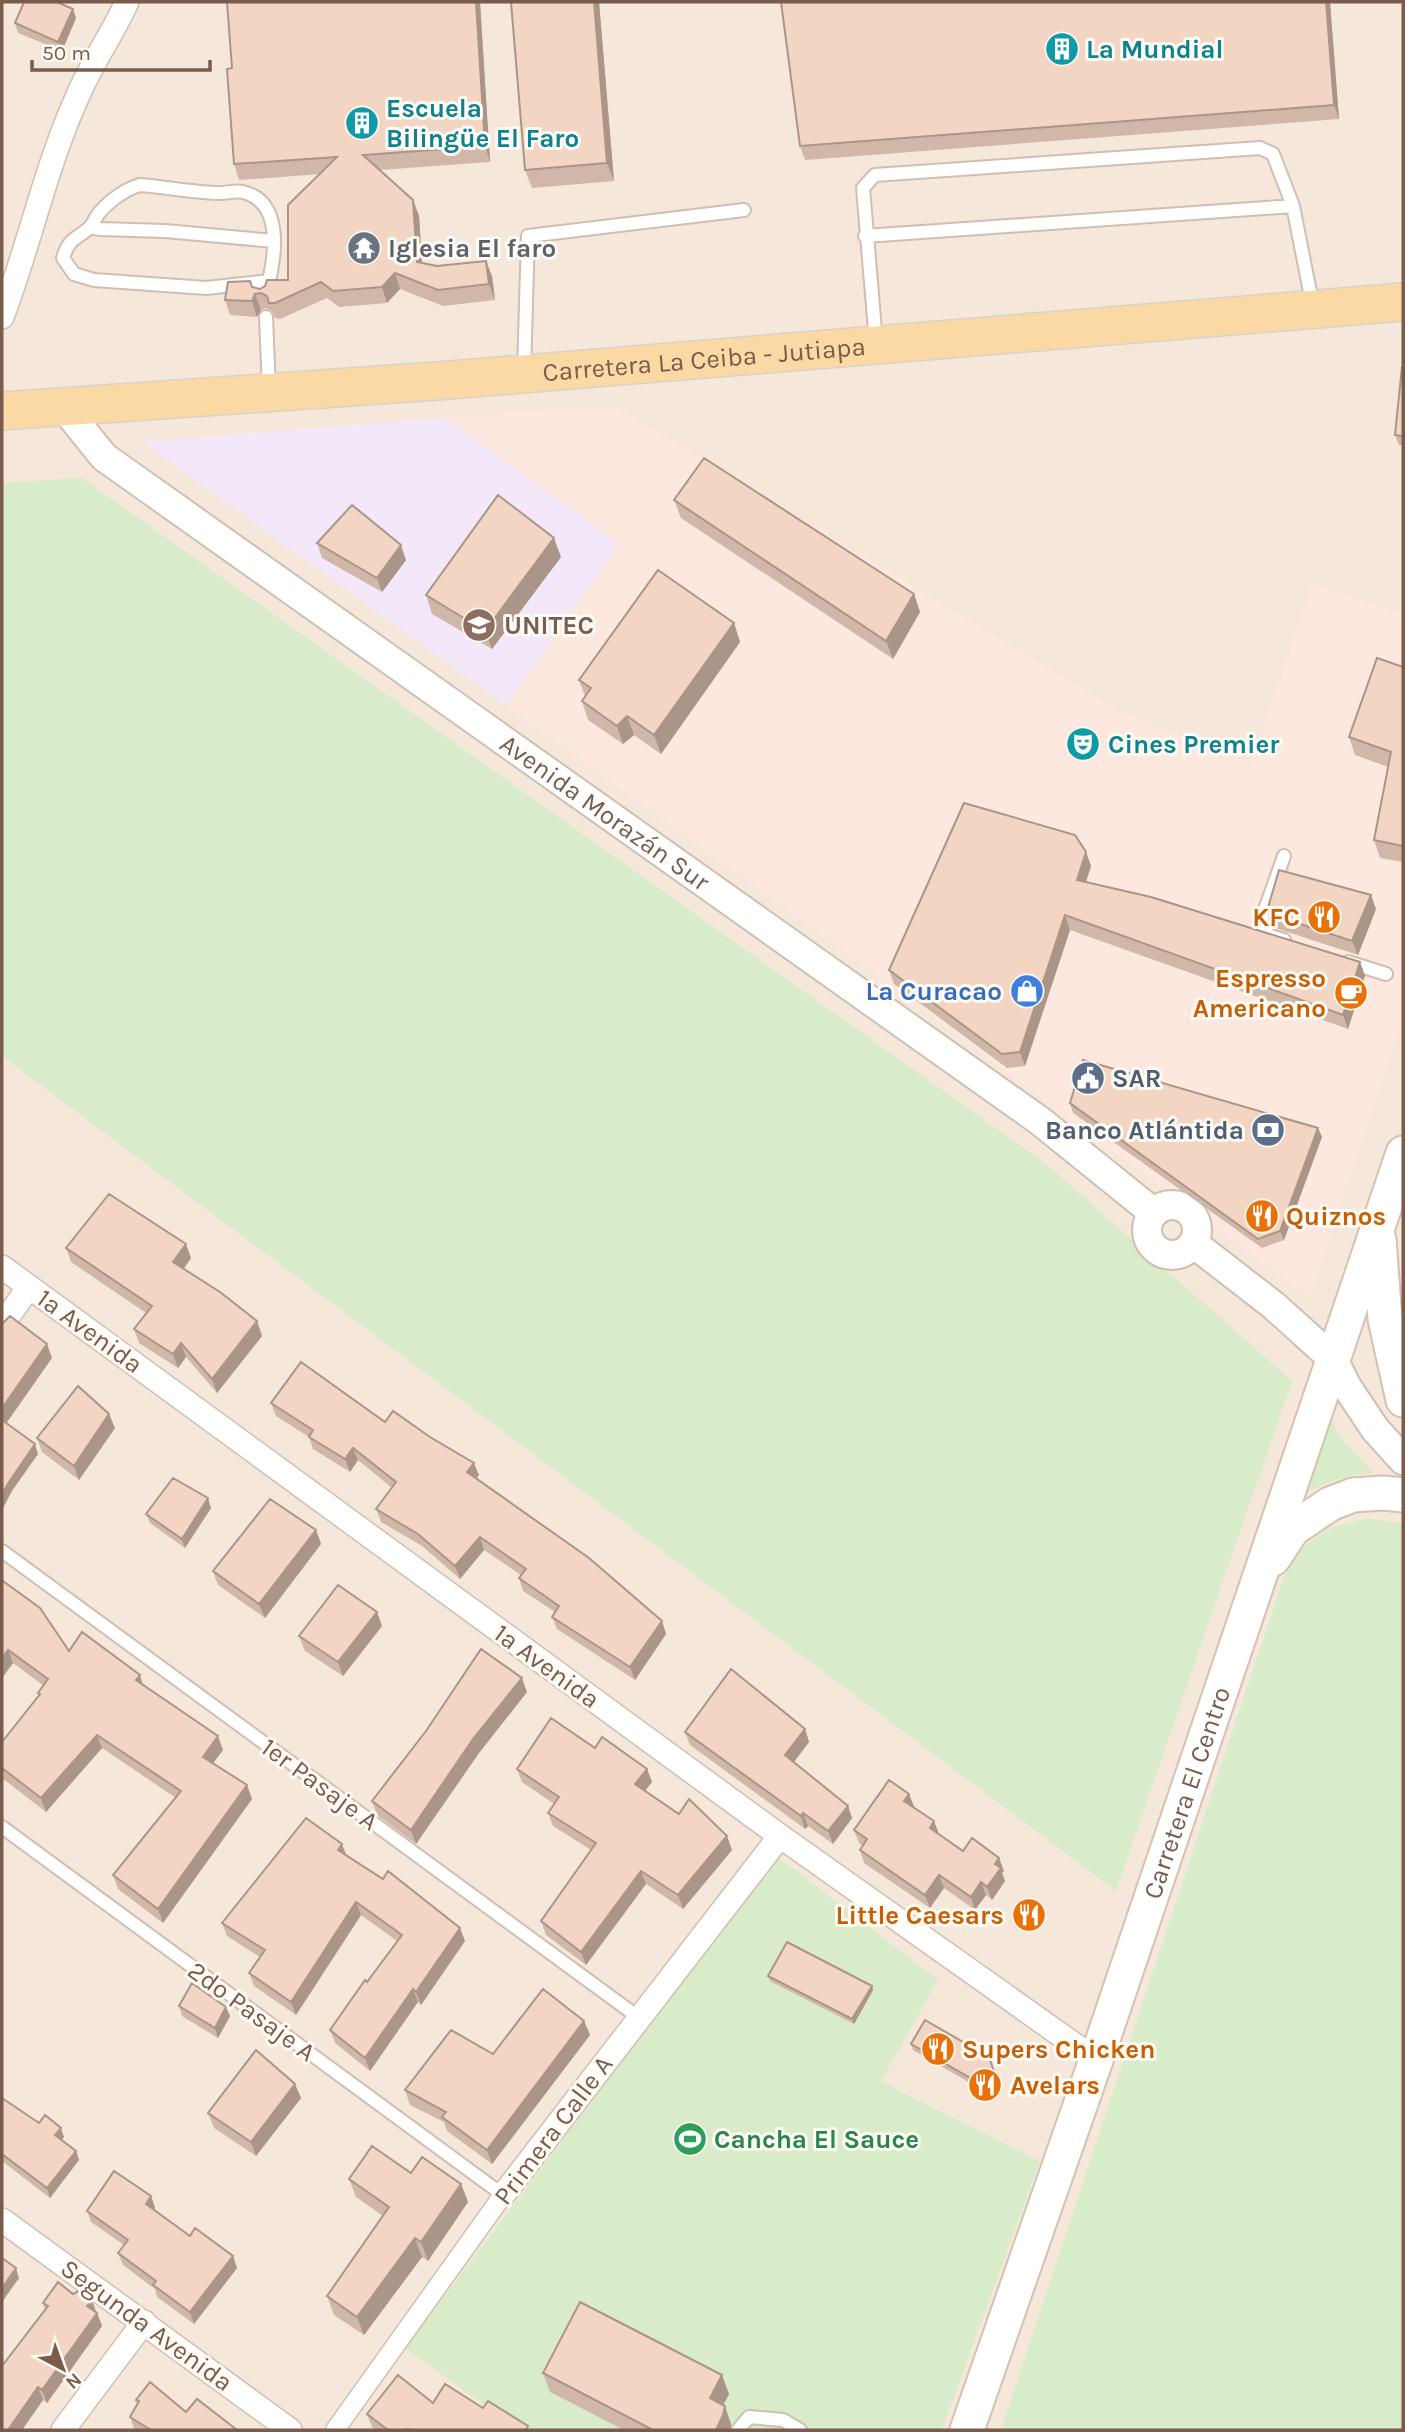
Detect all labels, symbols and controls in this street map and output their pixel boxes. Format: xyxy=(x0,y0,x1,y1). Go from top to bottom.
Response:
scale bar xyxy=(32,28,210,72)
building icon: La Mundial xyxy=(1043,30,1081,68)
place label: La Mundial xyxy=(1086,34,1224,65)
text: 50 m xyxy=(42,41,91,65)
place label: Escuela Bilingüe El Faro xyxy=(386,93,579,154)
building icon: Escuela Bilingüe El Faro xyxy=(343,104,381,142)
temple icon: Iglesia El faro xyxy=(345,229,383,267)
place label: Iglesia El faro xyxy=(388,233,556,264)
street label: Carretera La Ceiba - Jutiapa xyxy=(541,331,867,388)
school or university icon: UNITEC xyxy=(460,606,498,644)
place label: UNITEC xyxy=(504,610,594,641)
theatre icon: Cines Premier xyxy=(1064,725,1102,763)
street label: Avenida Morazán Sur xyxy=(494,728,716,898)
place label: Cines Premier xyxy=(1108,729,1280,760)
restaurant icon: KFC xyxy=(1305,898,1343,936)
place label: KFC xyxy=(1252,902,1300,933)
place label: Espresso Americano xyxy=(1193,963,1326,1024)
shop icon: La Curacao xyxy=(1008,972,1046,1010)
cafe icon: Espresso Americano xyxy=(1332,974,1370,1012)
place label: La Curacao xyxy=(865,976,1002,1007)
public building icon: SAR xyxy=(1069,1059,1107,1097)
place label: SAR xyxy=(1112,1063,1162,1094)
bank icon: Banco Atlántida xyxy=(1249,1111,1287,1149)
place label: Banco Atlántida xyxy=(1045,1115,1244,1146)
restaurant icon: Quiznos xyxy=(1243,1197,1281,1235)
place label: Quiznos xyxy=(1286,1201,1386,1232)
street label: 1a Avenida xyxy=(31,1283,149,1380)
street label: 1a Avenida xyxy=(488,1618,606,1715)
street label: Carretera El Centro xyxy=(1137,1683,1237,1903)
street label: 1er Pasaje A xyxy=(255,1732,384,1837)
restaurant icon: Little Caesars xyxy=(1010,1896,1048,1934)
place label: Little Caesars xyxy=(836,1900,1004,1931)
street label: 2do Pasaje A xyxy=(182,1955,322,2068)
restaurant icon: Supers Chicken xyxy=(919,2030,957,2068)
place label: Supers Chicken xyxy=(962,2034,1155,2065)
street label: Primera Calle A xyxy=(487,2050,619,2211)
restaurant icon: Avelars xyxy=(966,2066,1004,2104)
place label: Avelars xyxy=(1010,2070,1100,2101)
sports icon: Cancha El Sauce xyxy=(671,2120,709,2158)
place label: Cancha El Sauce xyxy=(714,2124,919,2155)
street label: Segunda Avenida xyxy=(55,2253,239,2398)
north arrow xyxy=(28,2334,98,2404)
text: N xyxy=(61,2368,86,2394)

